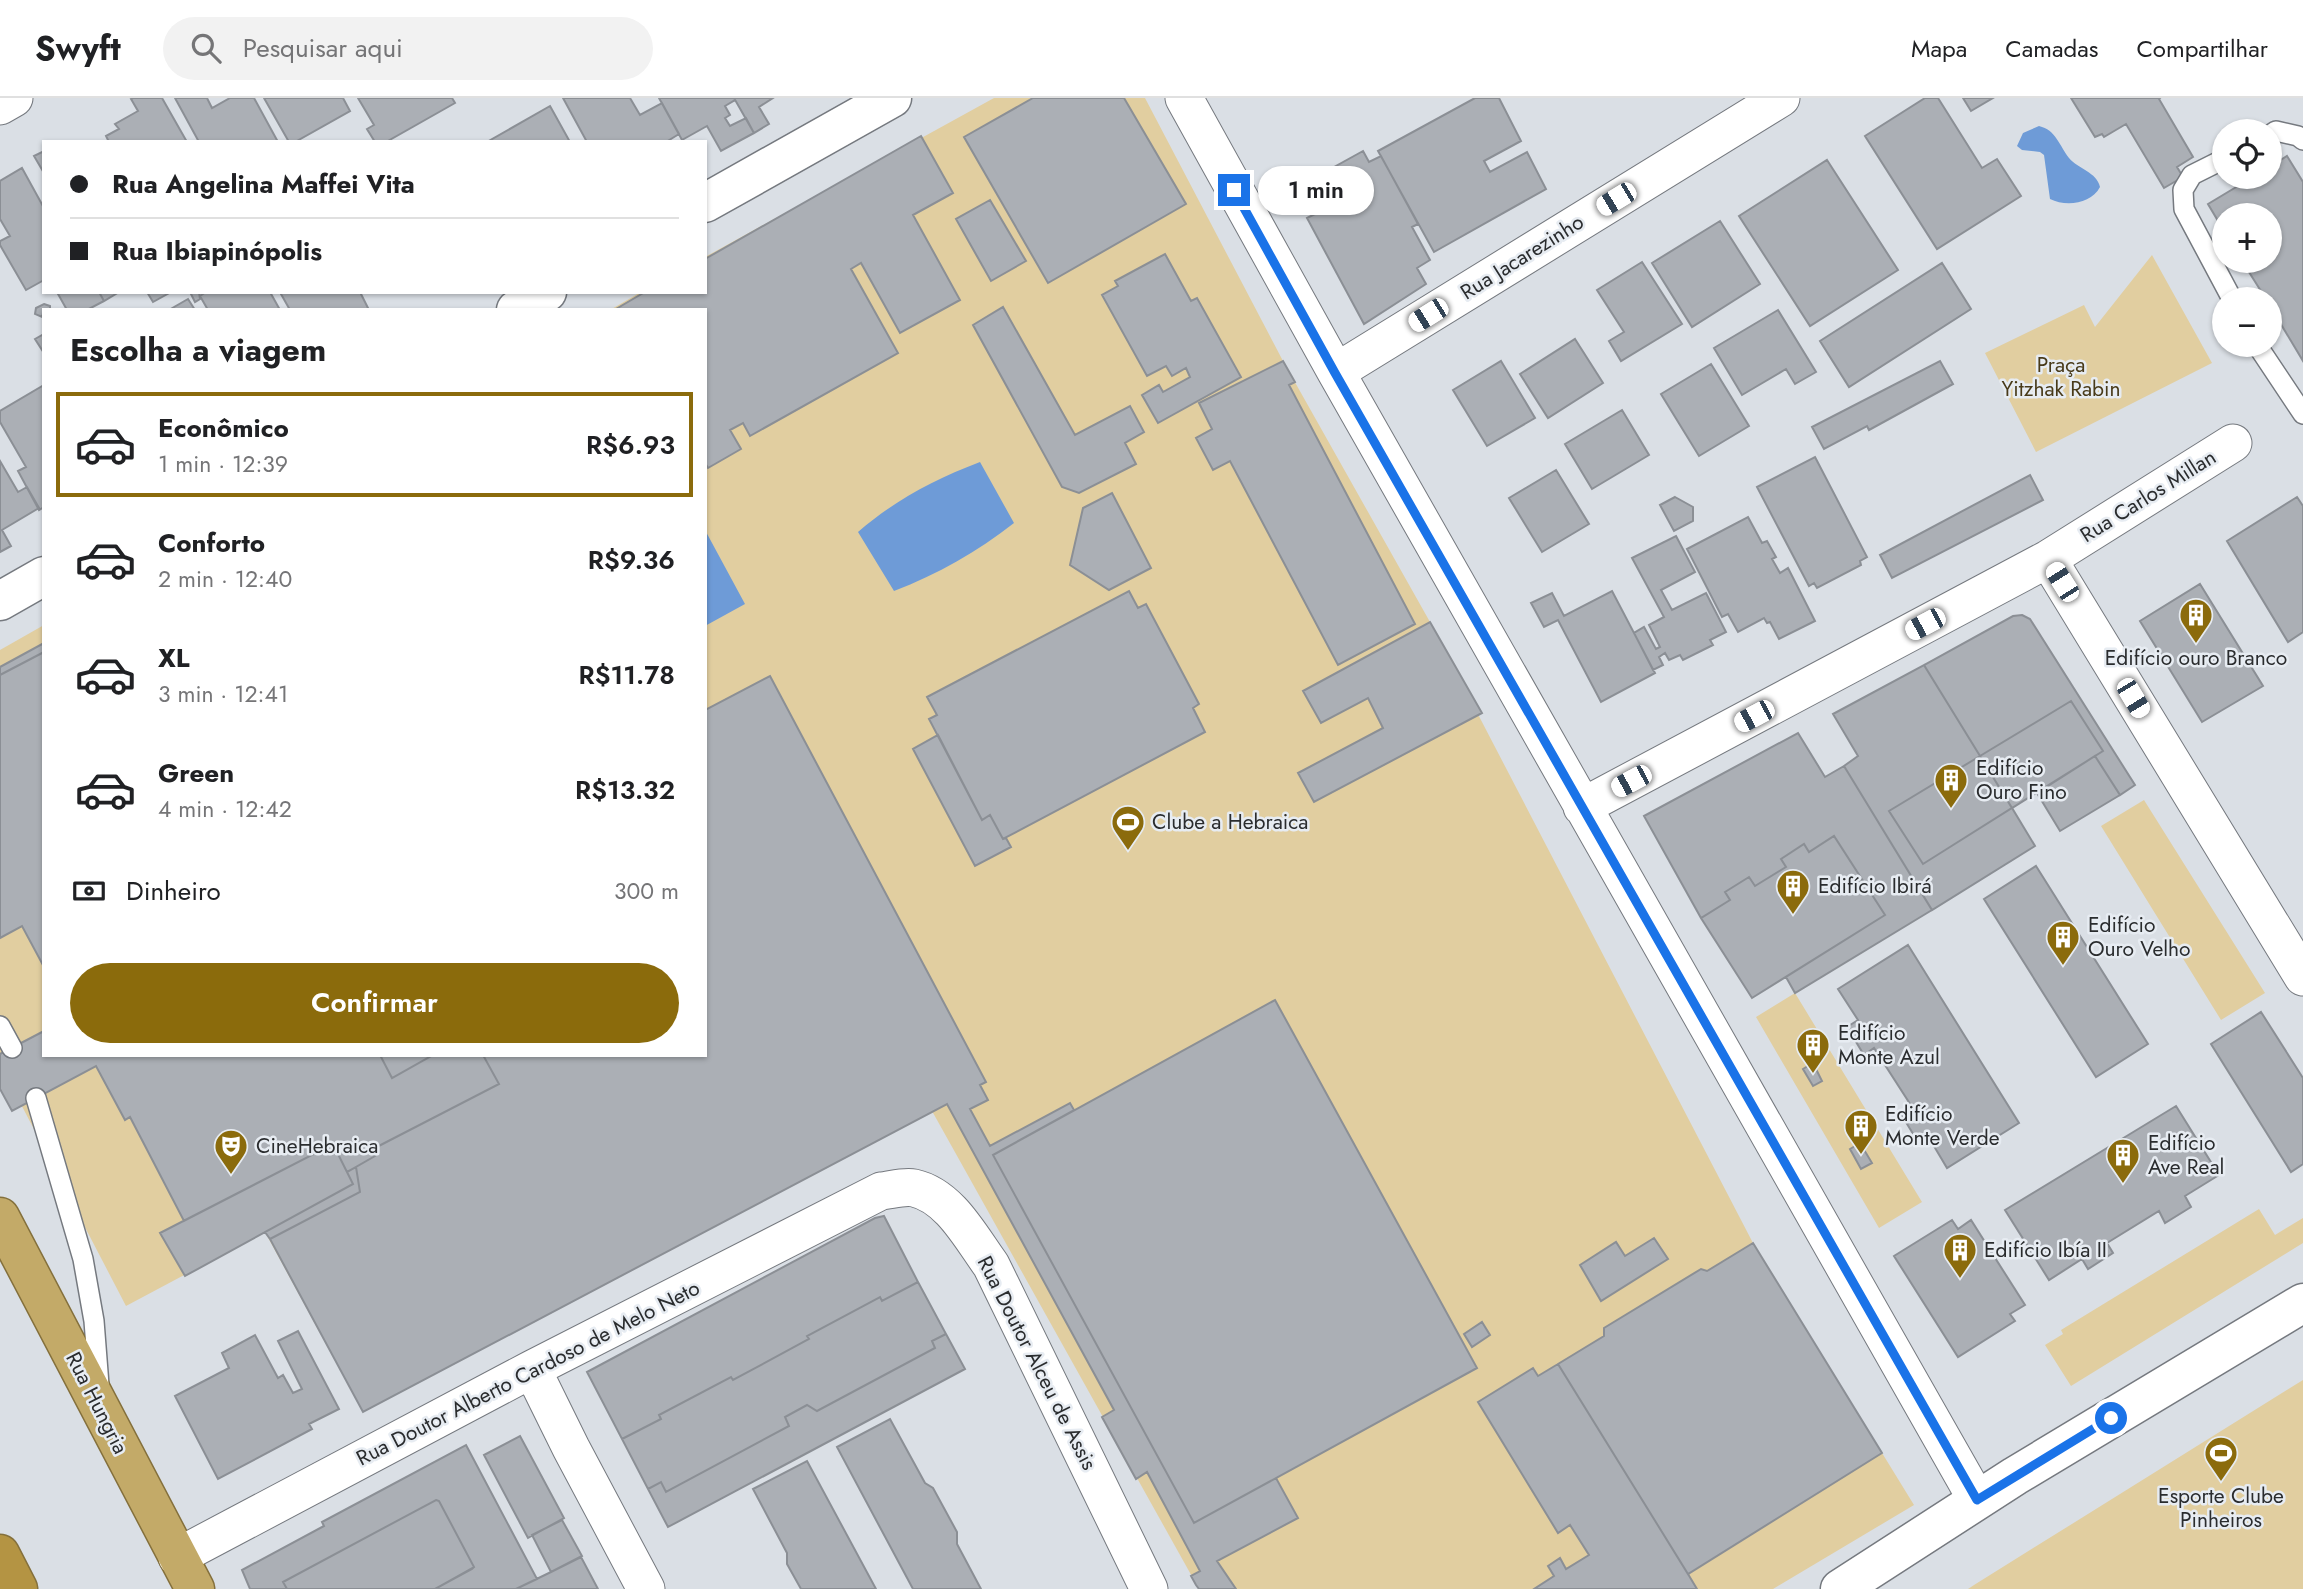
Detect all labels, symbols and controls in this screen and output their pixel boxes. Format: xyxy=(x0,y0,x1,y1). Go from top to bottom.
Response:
search box xyxy=(163,17,653,80)
text: Swyft xyxy=(35,25,121,72)
icon: search xyxy=(187,29,225,67)
text: Pesquisar aqui xyxy=(243,29,403,67)
text: Mapa xyxy=(1911,31,1967,66)
text: Camadas xyxy=(2005,31,2098,66)
text: Compartilhar xyxy=(2136,31,2268,66)
map controls xyxy=(2212,119,2282,357)
button: locate xyxy=(2212,119,2282,189)
text: Rua Angelina Maffei Vita xyxy=(112,165,415,203)
callout: 1 min xyxy=(1258,166,1374,214)
text: 1 min xyxy=(1288,173,1344,207)
route end xyxy=(1218,174,1250,206)
car xyxy=(1593,179,1640,219)
button: + xyxy=(2212,203,2282,273)
street label: Rua Jacarezinho xyxy=(1454,207,1590,307)
text: Rua Ibiapinópolis xyxy=(112,232,322,270)
button: − xyxy=(2212,287,2282,357)
car xyxy=(1405,295,1452,335)
text: Escolha a viagem xyxy=(70,327,326,373)
park label: Praça Yitzhak Rabin xyxy=(2002,350,2120,404)
text: Econômico xyxy=(158,409,289,447)
icon: car xyxy=(74,413,137,476)
text: R$6.93 xyxy=(586,426,675,464)
street label: Rua Carlos Millan xyxy=(2074,442,2222,550)
text: 1 min · 12:39 xyxy=(158,447,288,481)
text: Conforto xyxy=(158,524,265,562)
icon: car xyxy=(74,528,137,591)
text: R$9.36 xyxy=(588,541,675,579)
car xyxy=(2042,559,2083,605)
text: 2 min · 12:40 xyxy=(158,562,292,596)
building icon: Edifício ouro Branco xyxy=(2177,596,2215,645)
car xyxy=(1902,605,1949,643)
text: XL xyxy=(158,639,190,677)
icon: car xyxy=(74,643,137,706)
place label: Edifício ouro Branco xyxy=(2105,643,2287,673)
text: R$11.78 xyxy=(579,656,675,694)
car xyxy=(2114,675,2153,721)
text: 3 min · 12:41 xyxy=(158,677,288,711)
car xyxy=(1731,697,1778,735)
place label: Edifício Ouro Fino xyxy=(1976,753,2067,807)
text: Green xyxy=(158,754,234,792)
icon: car xyxy=(74,758,137,821)
building icon: Edifício Ouro Fino xyxy=(1932,761,1970,810)
car xyxy=(1608,762,1655,800)
text: R$13.32 xyxy=(575,771,675,809)
text: 4 min · 12:42 xyxy=(158,792,292,826)
sports icon: Clube a Hebraica xyxy=(1109,803,1147,852)
place label: Clube a Hebraica xyxy=(1152,807,1308,837)
building icon: Edifício Ibirá xyxy=(1774,867,1812,916)
place label: Edifício Ibirá xyxy=(1818,871,1932,901)
icon: cash xyxy=(70,872,108,910)
text: Dinheiro xyxy=(126,872,221,910)
text: 300 m xyxy=(614,874,679,908)
place label: Edifício Ouro Velho xyxy=(2088,910,2191,964)
building icon: Edifício Ouro Velho xyxy=(2044,918,2082,967)
button: Confirmar xyxy=(70,963,679,1043)
place label: Edifício Monte Azul xyxy=(1838,1018,1940,1072)
building icon: Edifício Monte Azul xyxy=(1794,1026,1832,1075)
place label: Edifício Monte Verde xyxy=(1885,1099,2000,1153)
building icon: Edifício Monte Verde xyxy=(1842,1107,1880,1156)
theatre icon: CineHebraica xyxy=(212,1127,250,1176)
place label: Edifício Ave Real xyxy=(2148,1128,2224,1182)
place label: CineHebraica xyxy=(256,1131,378,1161)
building icon: Edifício Ave Real xyxy=(2104,1136,2142,1185)
building icon: Edifício Ibía II xyxy=(1941,1231,1979,1280)
place label: Edifício Ibía II xyxy=(1984,1235,2107,1265)
street label: Rua Doutor Alceu de Assis xyxy=(970,1251,1104,1475)
street label: Rua Doutor Alberto Cardoso de Melo Neto xyxy=(351,1273,705,1473)
street label: Rua Hungria xyxy=(58,1347,136,1459)
route start xyxy=(2095,1402,2127,1434)
sports icon: Esporte Clube Pinheiros xyxy=(2202,1434,2240,1483)
place label: Esporte Clube Pinheiros xyxy=(2158,1481,2284,1535)

